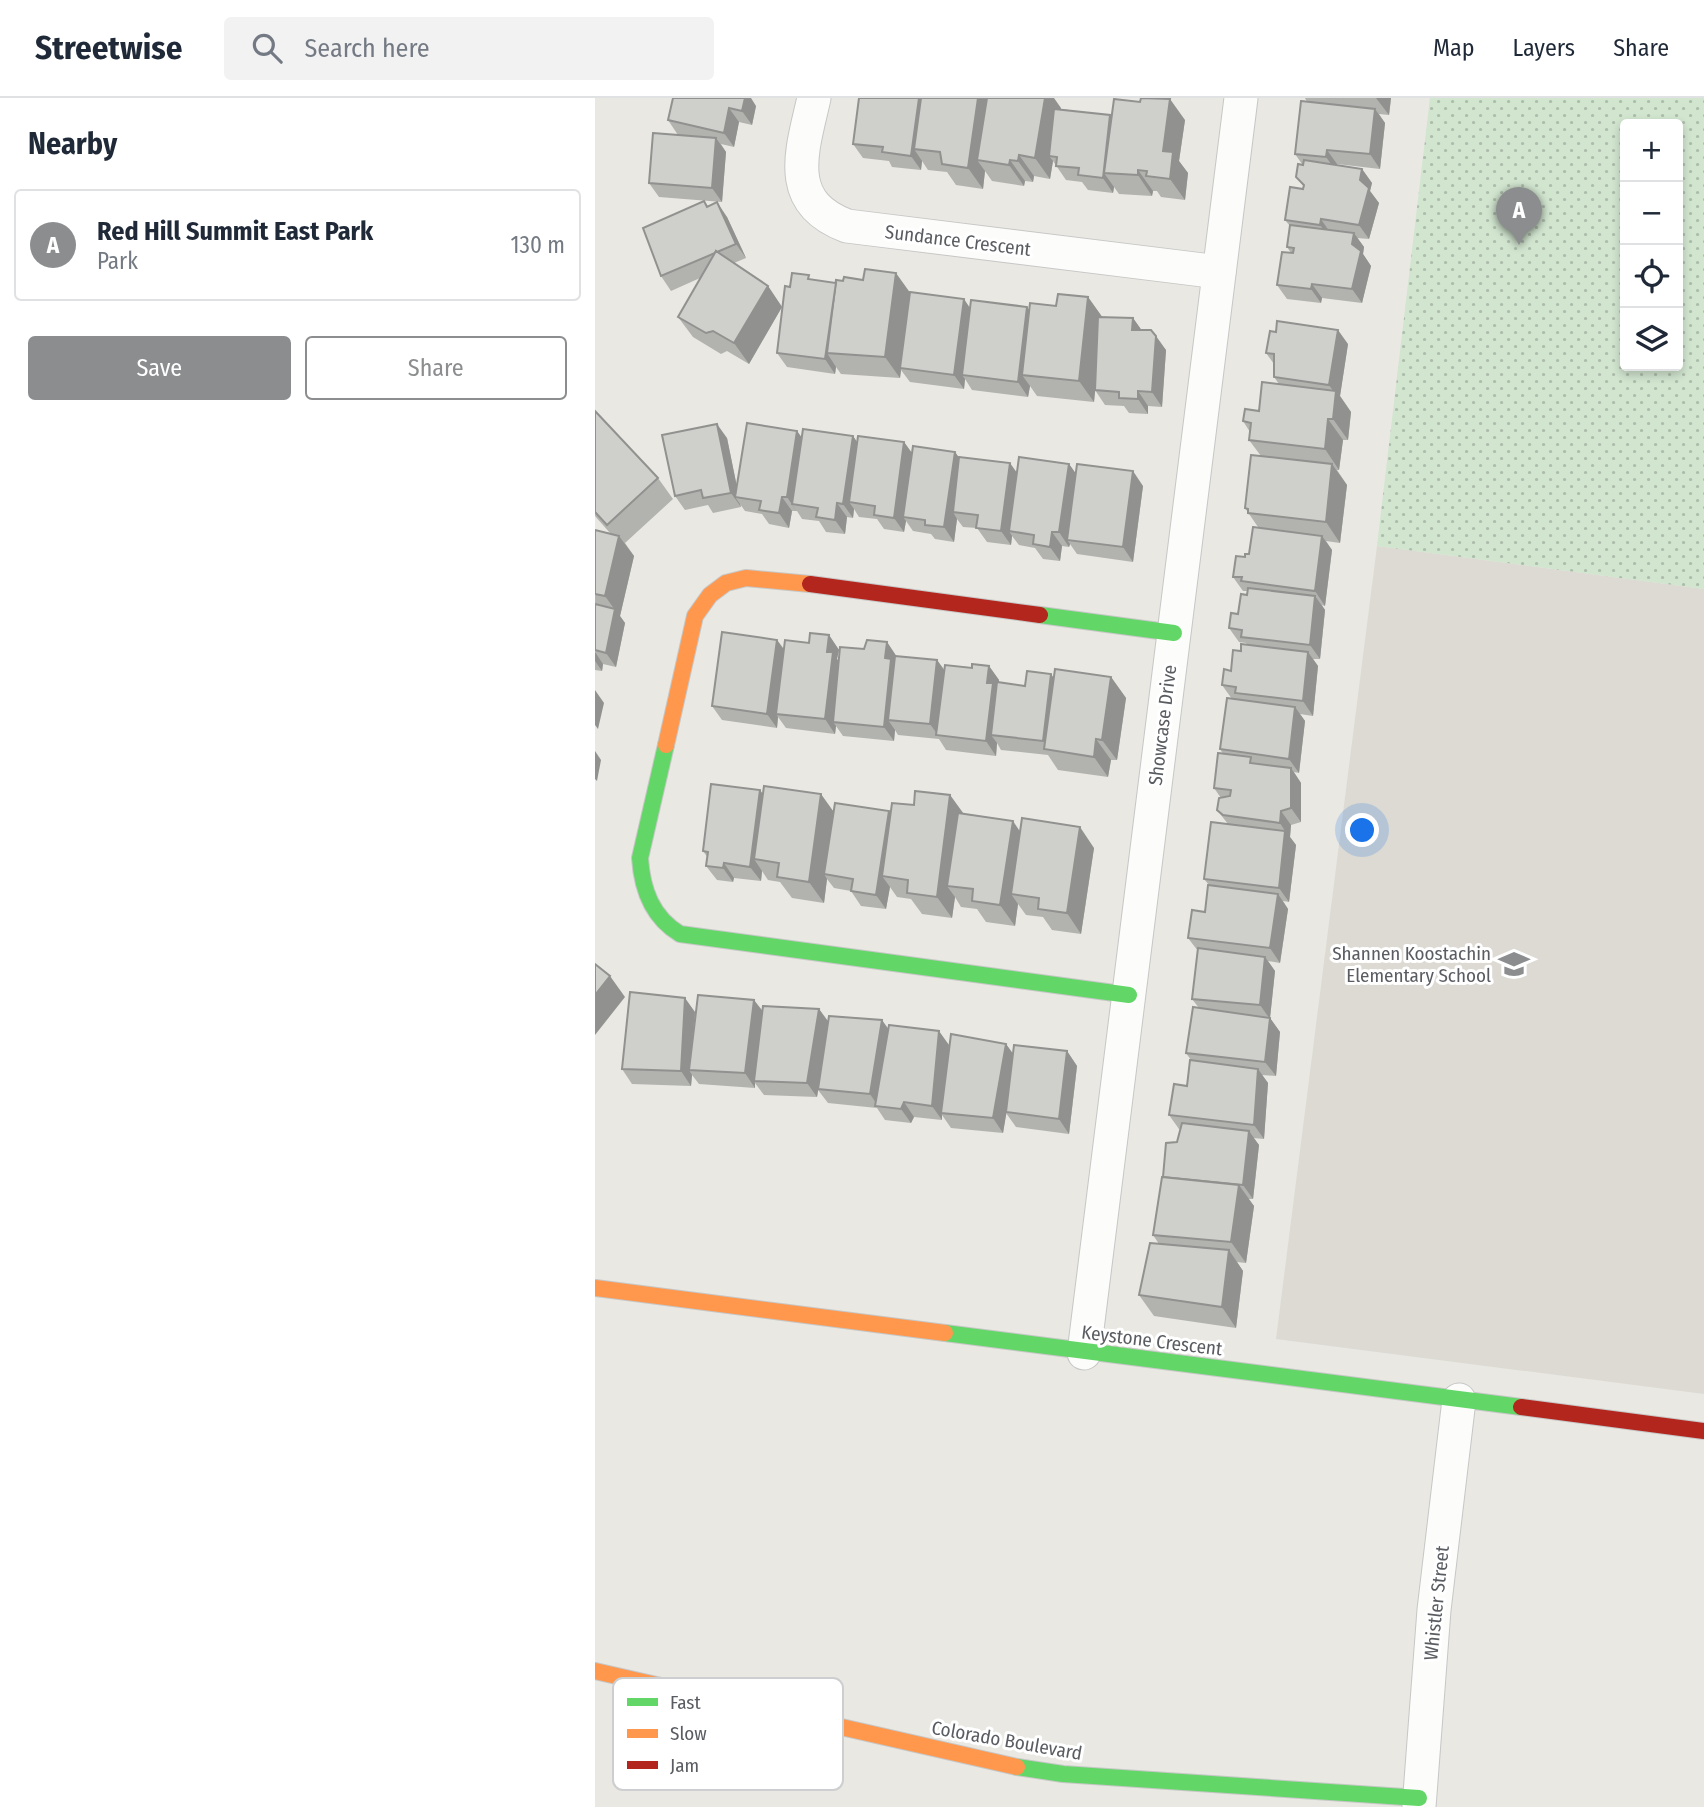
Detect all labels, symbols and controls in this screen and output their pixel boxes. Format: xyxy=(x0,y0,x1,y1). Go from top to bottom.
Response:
search box xyxy=(224,17,714,80)
text: Streetwise xyxy=(35,28,182,68)
icon: search xyxy=(248,29,286,67)
text: Search here xyxy=(304,33,430,64)
text: Map xyxy=(1433,34,1475,62)
text: Layers xyxy=(1513,34,1575,62)
text: Share xyxy=(1613,34,1669,62)
map controls xyxy=(1620,119,1683,371)
button: + xyxy=(1620,119,1683,182)
text: Nearby xyxy=(28,126,117,162)
button: − xyxy=(1620,182,1683,245)
pin: A xyxy=(1496,187,1542,245)
text: Red Hill Summit East Park xyxy=(97,216,373,247)
street label: Sundance Crescent xyxy=(884,220,1033,261)
text: A xyxy=(47,231,59,259)
text: 130 m xyxy=(511,231,565,259)
button: locate xyxy=(1620,245,1683,308)
text: Park xyxy=(97,247,138,275)
button: layers xyxy=(1620,308,1683,371)
button: Save xyxy=(28,336,291,400)
button: Share xyxy=(305,336,567,400)
street label: Showcase Drive xyxy=(1144,664,1181,787)
your location xyxy=(1345,813,1379,847)
place label: Shannen Koostachin Elementary School xyxy=(1332,942,1491,987)
school or university icon: Shannen Koostachin Elementary School xyxy=(1497,947,1531,981)
street label: Keystone Crescent xyxy=(1080,1320,1224,1361)
street label: Whistler Street xyxy=(1419,1544,1454,1662)
legend xyxy=(613,1678,843,1790)
text: Fast xyxy=(670,1691,701,1714)
street label: Colorado Boulevard xyxy=(930,1716,1084,1765)
text: Slow xyxy=(670,1722,707,1745)
text: Jam xyxy=(670,1754,699,1777)

